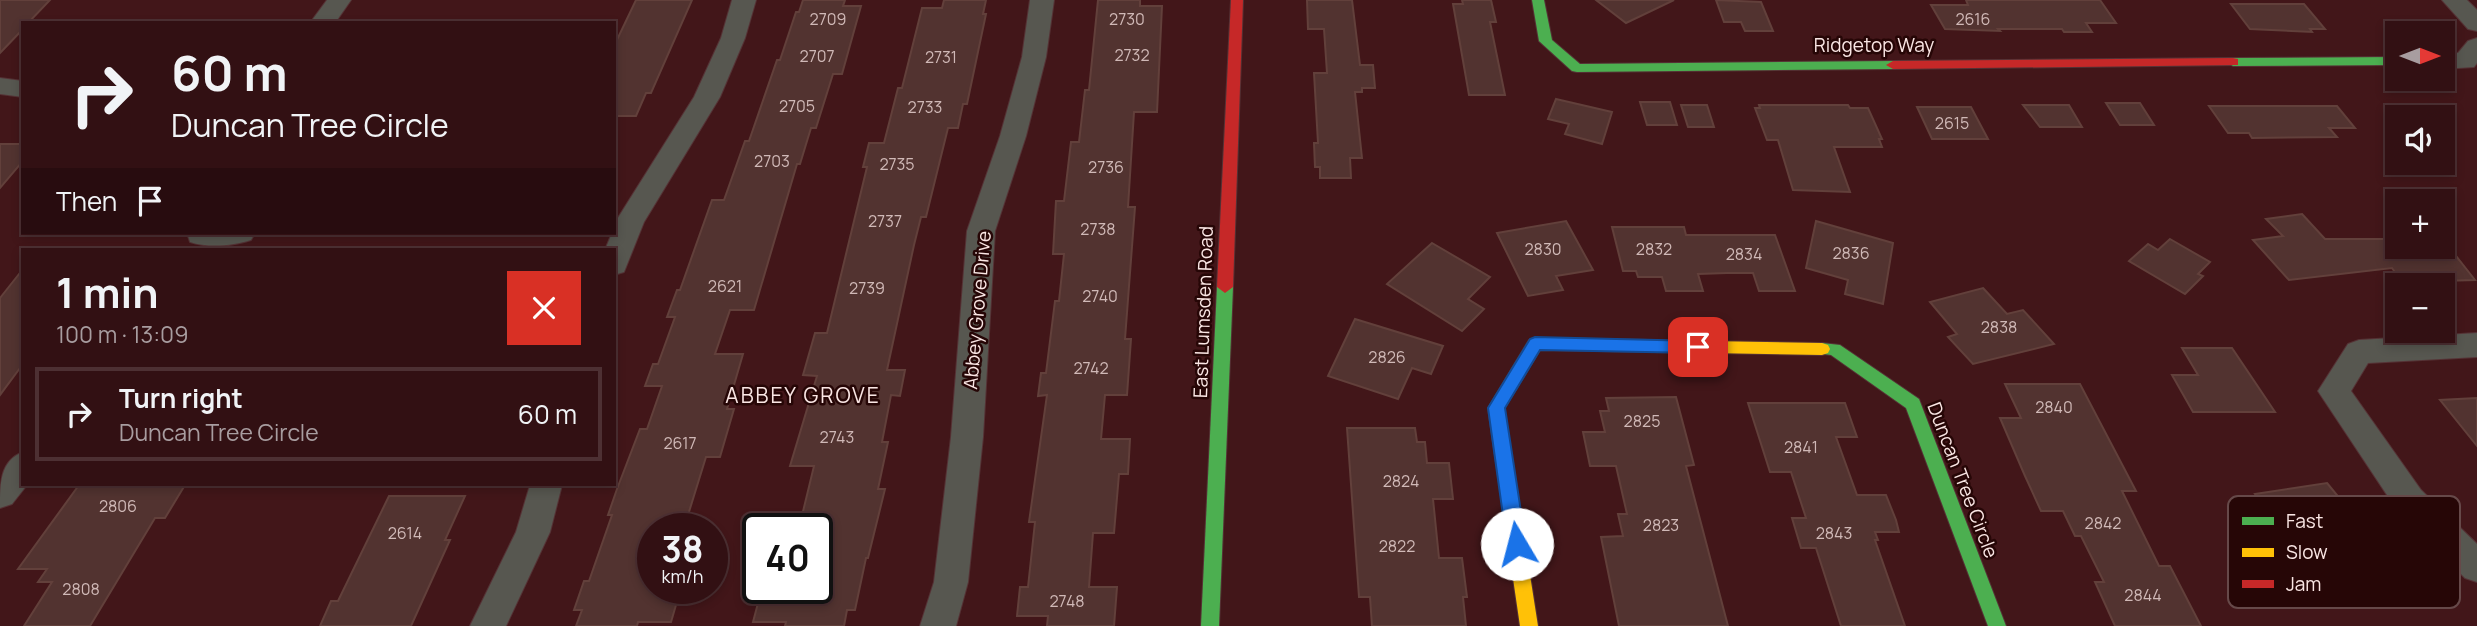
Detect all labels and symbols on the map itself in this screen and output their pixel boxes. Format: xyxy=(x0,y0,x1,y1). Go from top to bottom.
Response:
house number: 2709 xyxy=(810,8,846,30)
house number: 2730 xyxy=(1109,8,1145,30)
house number: 2616 xyxy=(1956,8,1990,30)
north arrow xyxy=(2385,21,2455,91)
street label: Ridgetop Way xyxy=(1814,32,1934,58)
house number: 2732 xyxy=(1114,44,1150,66)
house number: 2707 xyxy=(800,45,834,67)
house number: 2731 xyxy=(925,46,957,68)
house number: 2705 xyxy=(779,95,815,117)
house number: 2733 xyxy=(908,96,942,118)
house number: 2615 xyxy=(1935,112,1969,134)
house number: 2703 xyxy=(754,150,790,172)
house number: 2735 xyxy=(879,153,915,175)
house number: 2736 xyxy=(1088,156,1124,178)
house number: 2737 xyxy=(868,210,902,232)
house number: 2738 xyxy=(1080,218,1116,240)
street label: East Lumsden Road xyxy=(1187,226,1219,398)
street label: Abbey Grove Drive xyxy=(957,230,997,390)
house number: 2830 xyxy=(1524,238,1562,260)
house number: 2832 xyxy=(1636,238,1672,260)
house number: 2836 xyxy=(1832,242,1870,264)
house number: 2834 xyxy=(1726,243,1762,265)
house number: 2621 xyxy=(708,275,742,297)
house number: 2739 xyxy=(849,277,885,299)
house number: 2740 xyxy=(1082,285,1118,307)
house number: 2838 xyxy=(1981,316,2017,338)
pin xyxy=(1668,317,1728,377)
house number: 2826 xyxy=(1368,346,1406,368)
house number: 2742 xyxy=(1073,357,1109,379)
district label: ABBEY GROVE xyxy=(725,381,881,409)
house number: 2840 xyxy=(2035,396,2073,418)
street label: Duncan Tree Circle xyxy=(1921,398,2005,562)
house number: 2825 xyxy=(1624,410,1660,432)
house number: 2743 xyxy=(820,426,854,448)
house number: 2617 xyxy=(663,432,697,454)
house number: 2841 xyxy=(1784,436,1818,458)
house number: 2824 xyxy=(1383,470,1419,492)
house number: 2806 xyxy=(99,495,137,517)
legend xyxy=(2228,496,2460,608)
position arrow xyxy=(1480,507,1554,581)
text: Fast xyxy=(2286,508,2323,534)
house number: 2842 xyxy=(2085,512,2121,534)
speed limit sign: 40 xyxy=(742,513,833,604)
house number: 2823 xyxy=(1643,514,1679,536)
house number: 2614 xyxy=(388,522,422,544)
house number: 2843 xyxy=(1816,522,1852,544)
house number: 2822 xyxy=(1379,535,1415,557)
text: Slow xyxy=(2286,539,2328,565)
text: Jam xyxy=(2286,571,2321,597)
house number: 2808 xyxy=(62,578,100,600)
house number: 2844 xyxy=(2124,584,2162,606)
house number: 2748 xyxy=(1049,590,1085,612)

